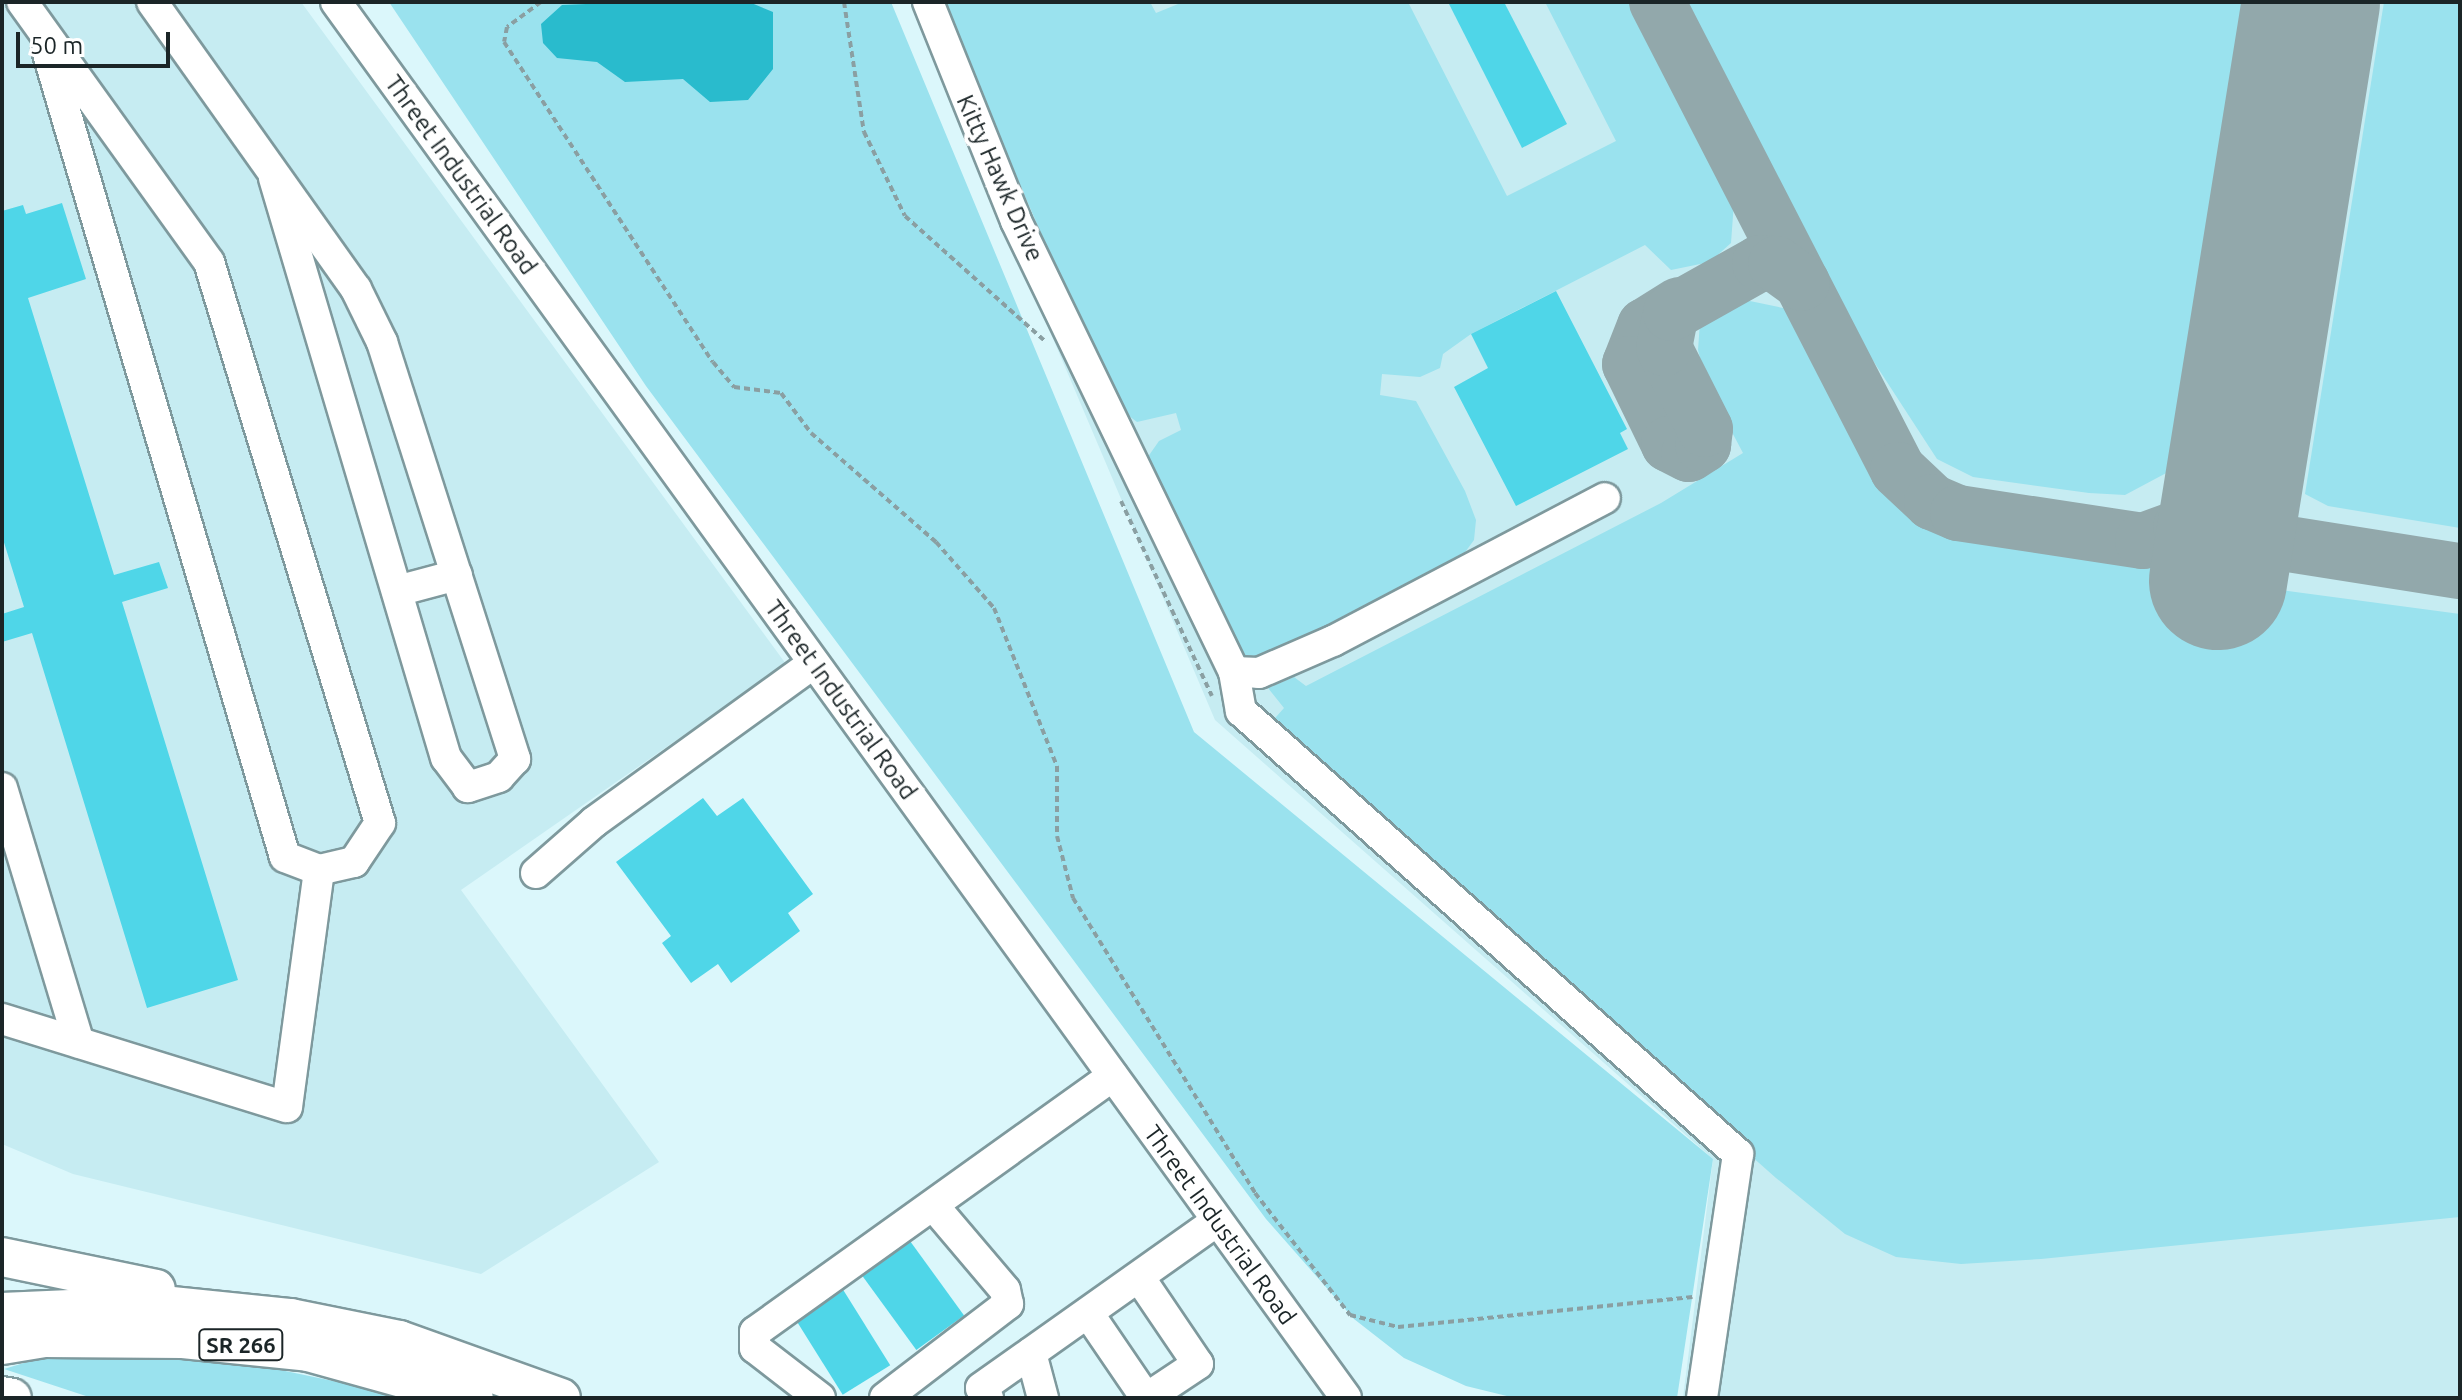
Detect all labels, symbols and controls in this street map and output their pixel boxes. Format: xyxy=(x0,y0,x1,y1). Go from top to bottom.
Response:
scale bar xyxy=(20,16,174,66)
text: 50 m xyxy=(30,32,83,59)
street label: Threet Industrial Road xyxy=(379,70,543,280)
street label: Kitty Hawk Drive xyxy=(950,90,1050,266)
street label: Threet Industrial Road xyxy=(759,595,923,805)
street label: Threet Industrial Road xyxy=(1138,1120,1302,1330)
road number: SR 266 xyxy=(197,1327,285,1363)

